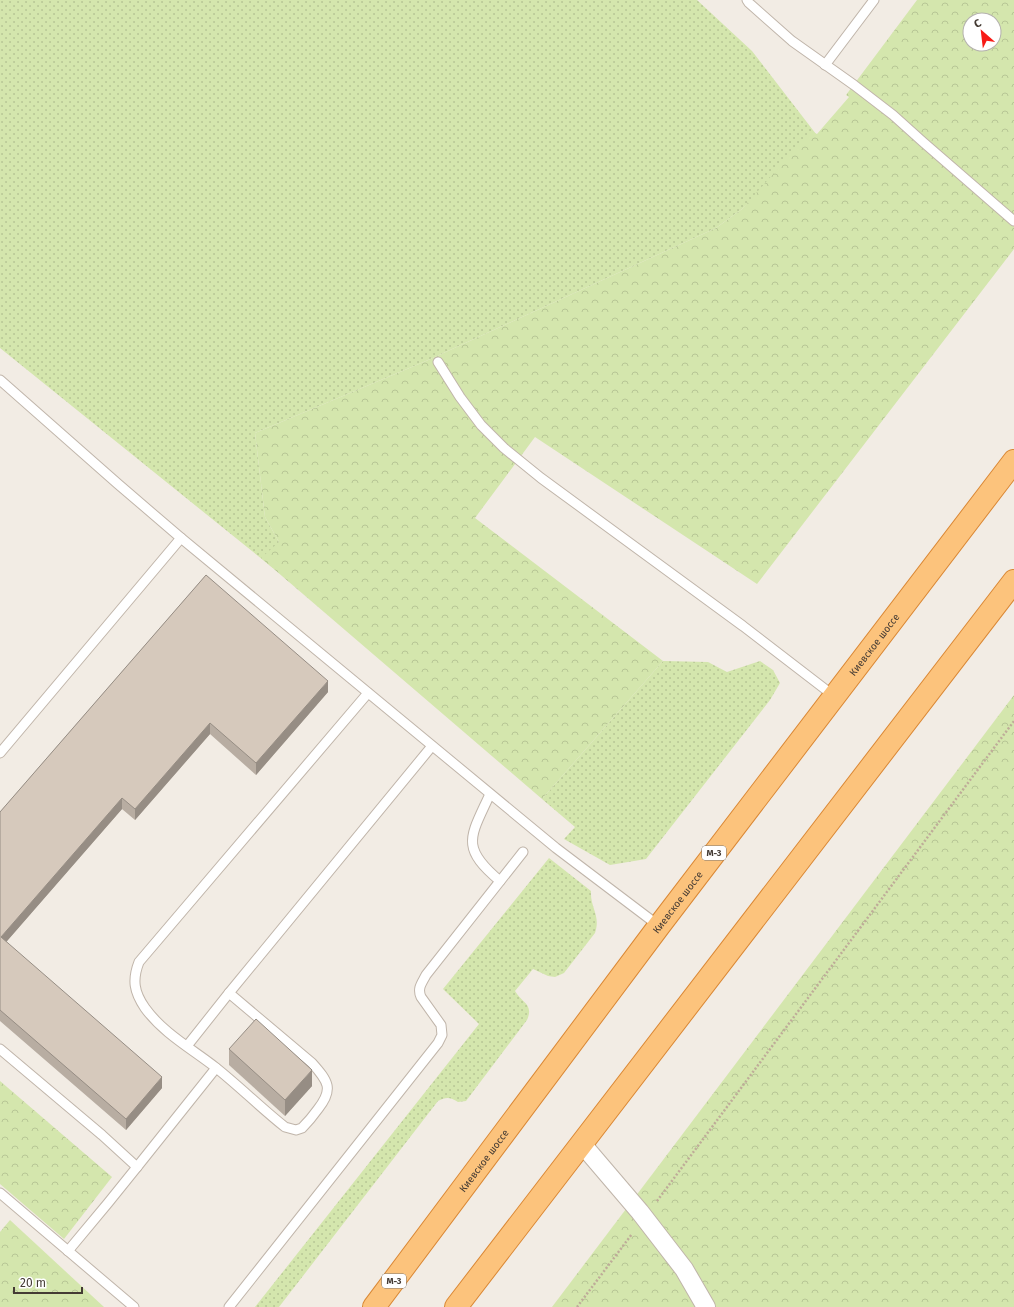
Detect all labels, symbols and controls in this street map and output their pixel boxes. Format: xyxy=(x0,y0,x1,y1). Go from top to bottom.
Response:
north arrow xyxy=(962,12,1002,52)
text: С xyxy=(972,16,984,31)
street label: Киевское шоссе xyxy=(847,612,902,679)
road number: М-3 xyxy=(702,846,726,860)
street label: Киевское шоссе xyxy=(651,869,706,936)
street label: Киевское шоссе xyxy=(457,1127,512,1195)
scale bar xyxy=(14,1269,82,1295)
road number: М-3 xyxy=(382,1274,406,1288)
text: 20 m xyxy=(20,1276,46,1290)

